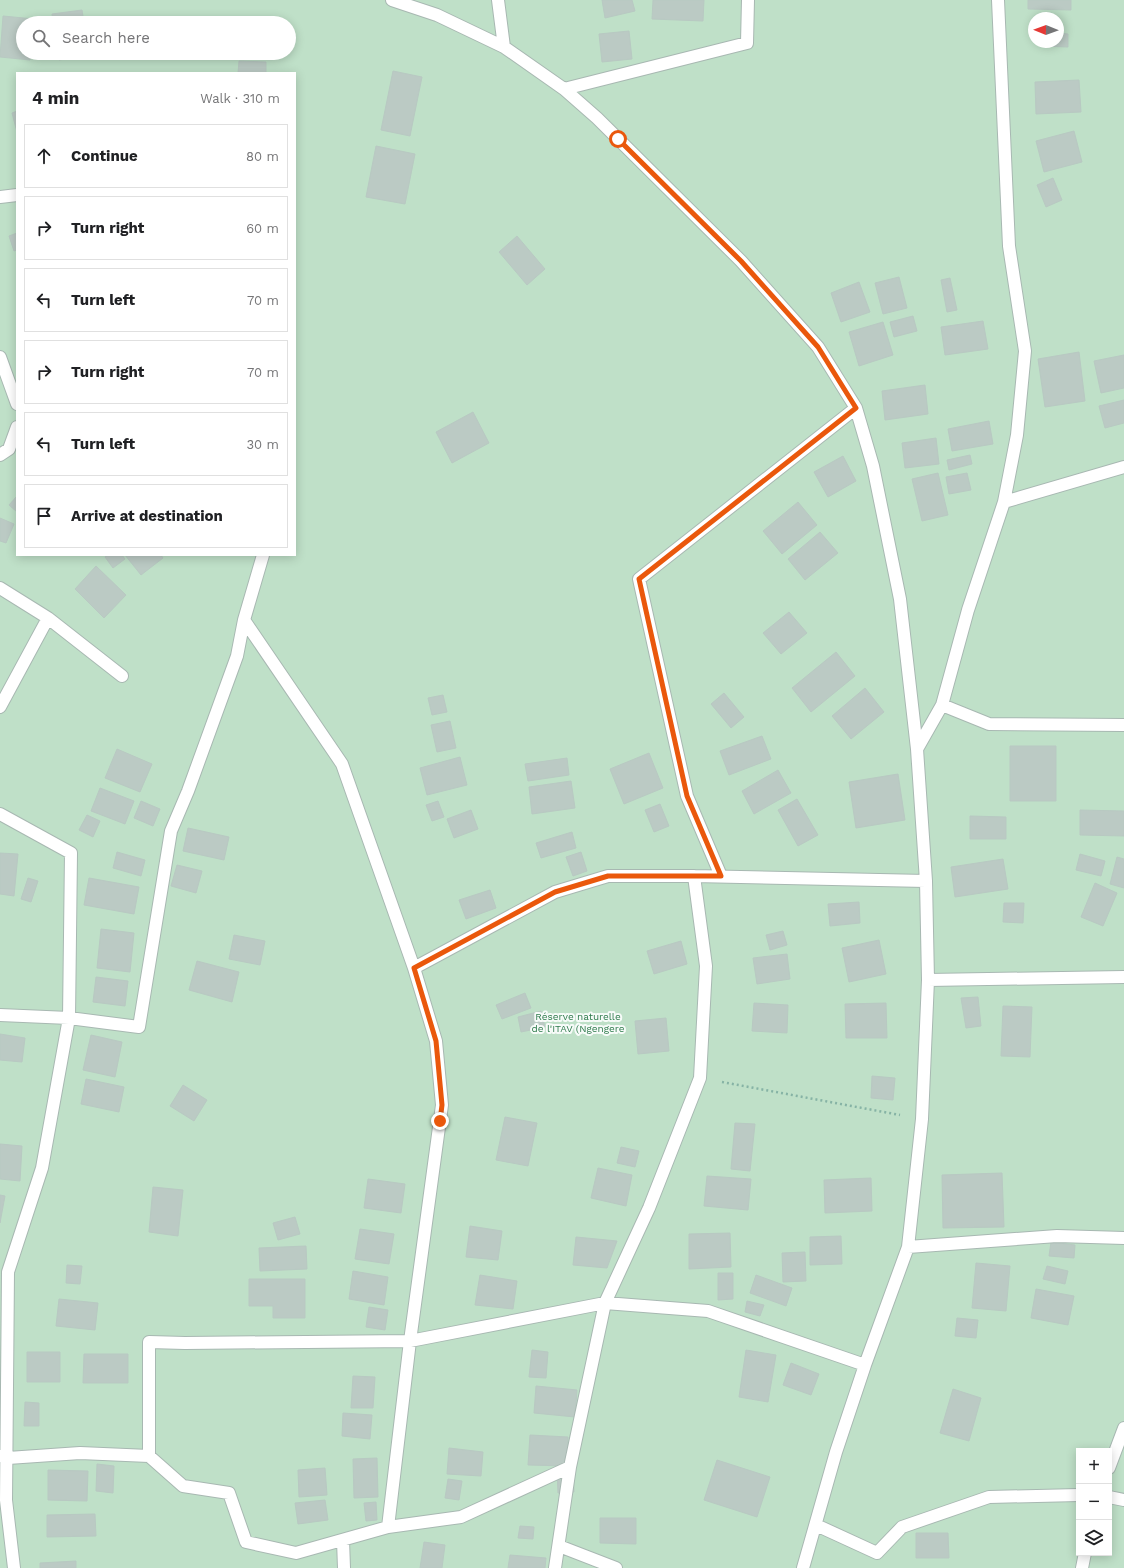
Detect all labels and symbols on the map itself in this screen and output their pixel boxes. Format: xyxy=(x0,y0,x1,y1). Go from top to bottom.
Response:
north arrow xyxy=(1028,12,1064,48)
route start xyxy=(609,130,627,148)
park label: Réserve naturelle de l'ITAV (Ngengere xyxy=(532,1011,625,1034)
route end xyxy=(431,1112,449,1130)

